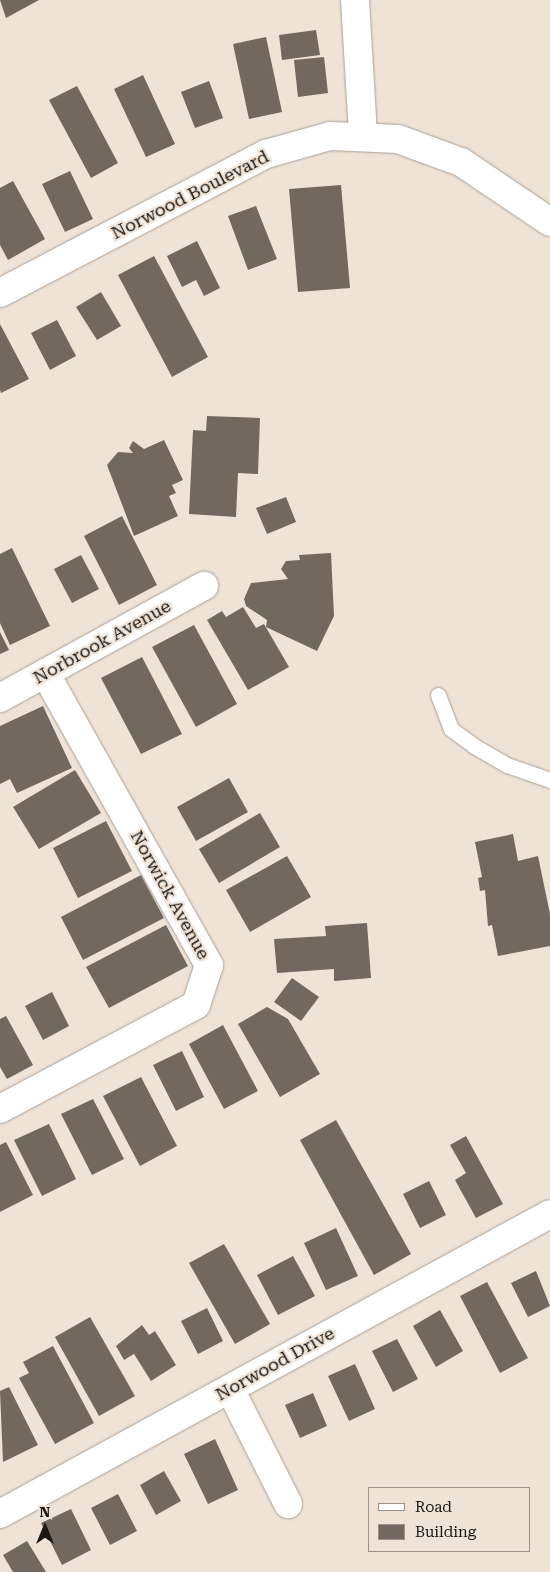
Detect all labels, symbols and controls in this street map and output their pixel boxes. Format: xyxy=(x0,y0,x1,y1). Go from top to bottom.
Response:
street label: Norwood Boulevard xyxy=(108,146,272,244)
street label: Norbrook Avenue xyxy=(29,595,175,689)
street label: Norwick Avenue xyxy=(126,827,214,963)
street label: Norwood Drive xyxy=(212,1322,338,1406)
legend xyxy=(368,1487,530,1552)
text: Road xyxy=(415,1498,452,1516)
north arrow xyxy=(20,1502,70,1552)
text: N xyxy=(40,1504,50,1520)
text: Building xyxy=(415,1523,476,1541)

